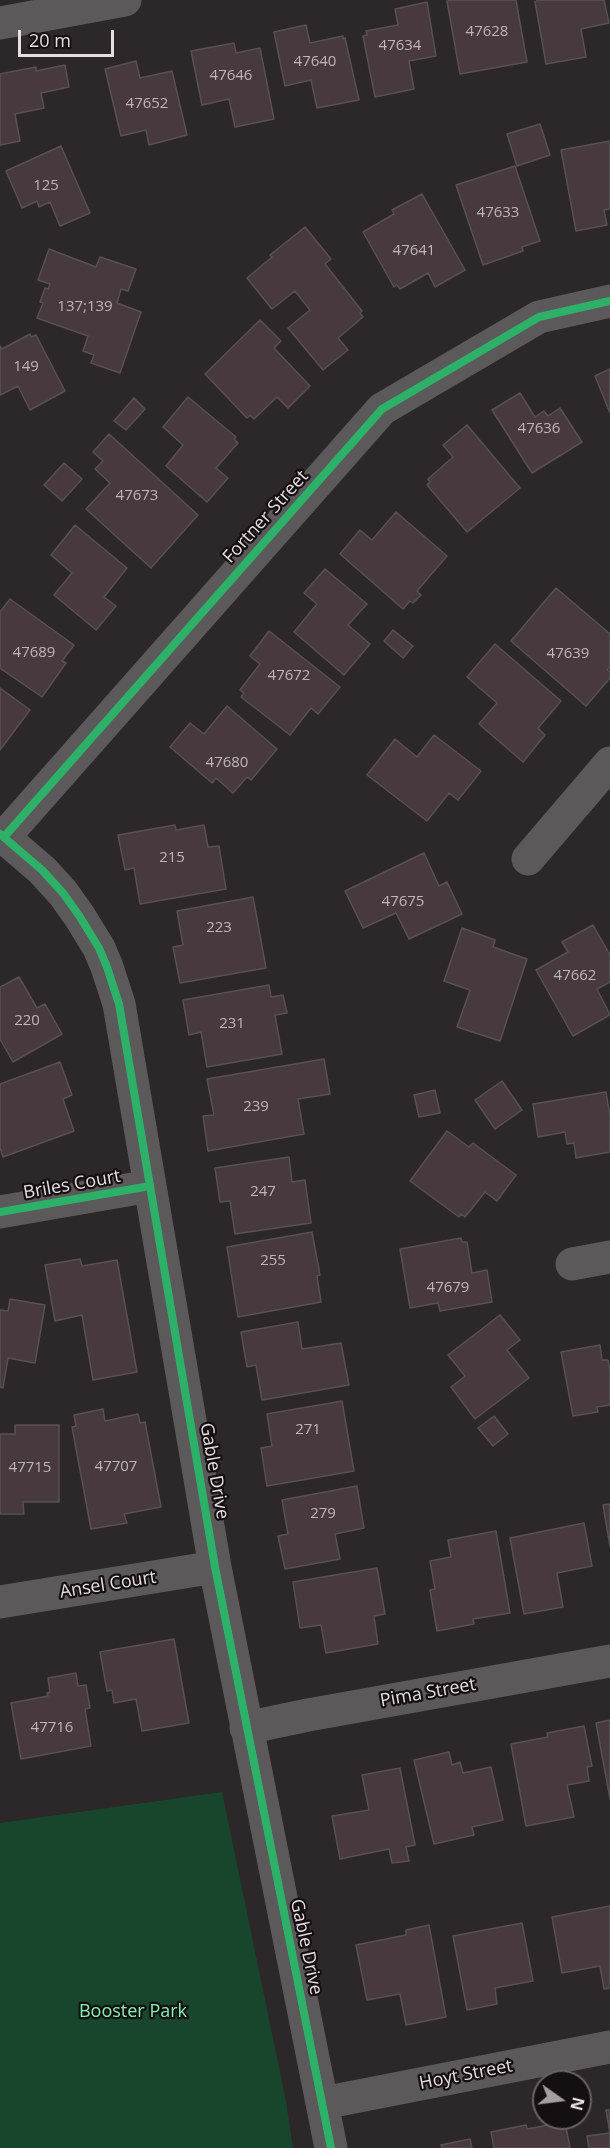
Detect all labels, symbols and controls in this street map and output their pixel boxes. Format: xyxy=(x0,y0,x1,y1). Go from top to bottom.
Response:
scale bar xyxy=(21,18,117,56)
house number: 47628 xyxy=(466,23,508,41)
text: 20 m xyxy=(29,28,71,52)
house number: 47634 xyxy=(379,37,421,55)
house number: 47640 xyxy=(294,53,336,71)
house number: 47646 xyxy=(210,67,252,85)
house number: 47652 xyxy=(126,95,168,113)
house number: 125 xyxy=(33,177,59,195)
house number: 47633 xyxy=(477,204,519,222)
house number: 47641 xyxy=(393,242,435,260)
house number: 137;139 xyxy=(57,298,113,316)
house number: 149 xyxy=(13,358,39,376)
house number: 47636 xyxy=(518,420,560,438)
street label: Fortner Street xyxy=(219,466,313,568)
house number: 47673 xyxy=(116,487,158,505)
house number: 47689 xyxy=(13,644,55,662)
house number: 47639 xyxy=(547,645,589,663)
house number: 47672 xyxy=(268,667,310,685)
house number: 47680 xyxy=(206,754,248,772)
house number: 215 xyxy=(159,849,185,867)
house number: 47675 xyxy=(382,893,424,911)
house number: 223 xyxy=(206,919,232,937)
house number: 47662 xyxy=(554,967,596,985)
house number: 220 xyxy=(14,1012,40,1030)
house number: 231 xyxy=(219,1015,245,1033)
house number: 239 xyxy=(243,1098,269,1116)
street label: Briles Court xyxy=(22,1166,122,1204)
house number: 247 xyxy=(250,1183,276,1201)
house number: 255 xyxy=(260,1252,286,1270)
house number: 47679 xyxy=(427,1279,469,1297)
street label: Gable Drive xyxy=(195,1421,233,1521)
house number: 271 xyxy=(295,1421,321,1439)
house number: 47707 xyxy=(95,1458,137,1476)
house number: 47715 xyxy=(9,1459,51,1477)
house number: 279 xyxy=(310,1505,336,1523)
street label: Ansel Court xyxy=(58,1567,158,1603)
street label: Pima Street xyxy=(378,1674,478,1712)
house number: 47716 xyxy=(31,1719,73,1737)
street label: Gable Drive xyxy=(285,1897,327,1997)
park label: Booster Park xyxy=(79,2001,187,2023)
street label: Hoyt Street xyxy=(418,2055,514,2095)
north arrow xyxy=(532,2070,592,2130)
text: N xyxy=(565,2095,590,2113)

